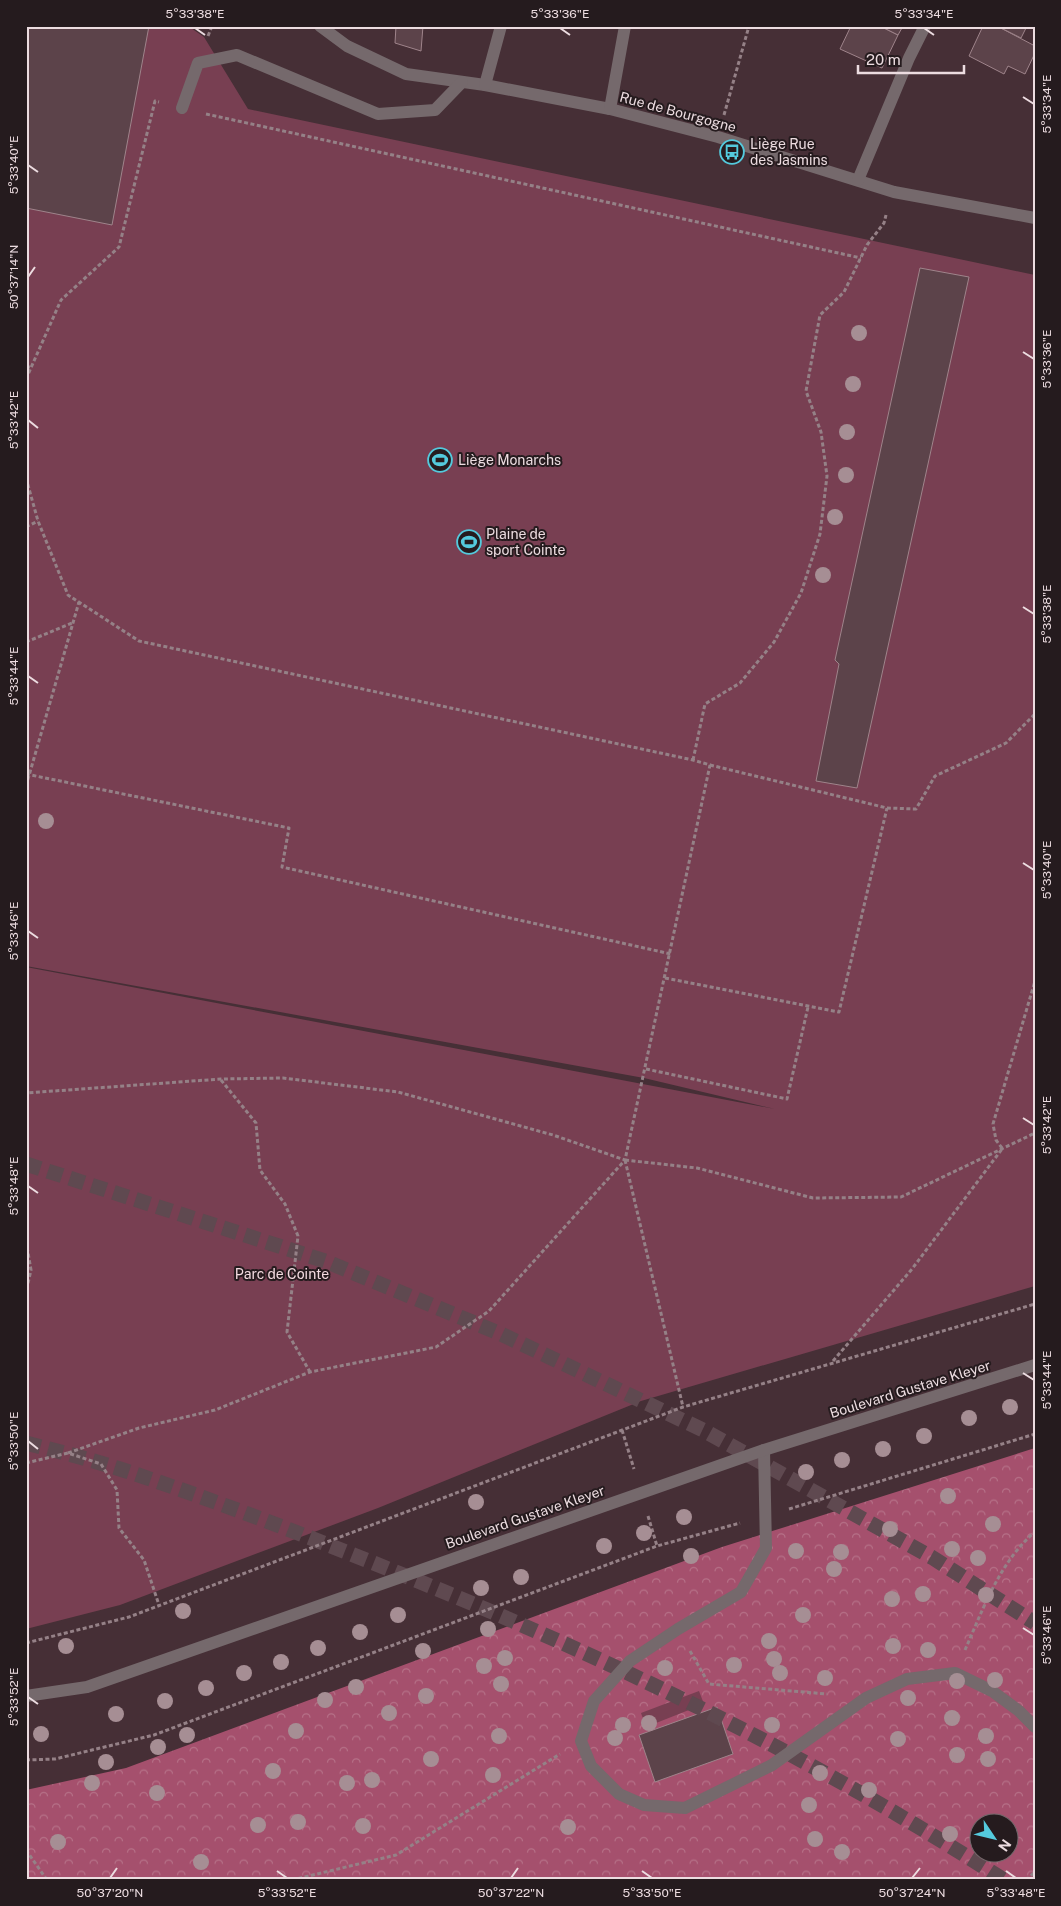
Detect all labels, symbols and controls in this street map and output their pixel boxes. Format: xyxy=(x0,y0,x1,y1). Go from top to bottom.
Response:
text: 5°33'38"E xyxy=(165,7,225,21)
text: 5°33'36"E xyxy=(531,7,589,21)
text: 5°33'34"E xyxy=(895,7,953,21)
scale bar xyxy=(858,42,965,74)
text: 20 m xyxy=(866,51,901,68)
text: 5°33'34"E xyxy=(1040,75,1054,133)
street label: Rue de Bourgogne xyxy=(618,89,738,135)
text: 5°33'40"E xyxy=(7,136,21,194)
place label: Liège Rue des Jasmins xyxy=(750,136,828,168)
bus stop icon: Liège Rue des Jasmins xyxy=(719,139,745,165)
text: 50°37'14"N xyxy=(7,245,21,309)
text: 5°33'36"E xyxy=(1040,330,1054,388)
text: 5°33'42"E xyxy=(7,391,21,449)
sports icon: Liège Monarchs xyxy=(427,447,453,473)
place label: Liège Monarchs xyxy=(458,452,561,468)
place label: Plaine de sport Cointe xyxy=(486,526,566,558)
sports icon: Plaine de sport Cointe xyxy=(456,529,482,555)
text: 5°33'38"E xyxy=(1040,584,1054,644)
text: 5°33'44"E xyxy=(7,647,21,705)
text: 5°33'40"E xyxy=(1040,841,1054,899)
text: 5°33'46"E xyxy=(7,902,21,960)
text: 5°33'42"E xyxy=(1040,1096,1054,1154)
text: 5°33'48"E xyxy=(7,1156,21,1216)
park label: Parc de Cointe xyxy=(235,1266,329,1282)
text: 5°33'44"E xyxy=(1040,1351,1054,1409)
street label: Boulevard Gustave Kleyer xyxy=(828,1357,992,1421)
text: 5°33'50"E xyxy=(7,1412,21,1470)
street label: Boulevard Gustave Kleyer xyxy=(443,1482,607,1552)
text: 5°33'46"E xyxy=(1040,1606,1054,1664)
text: 5°33'52"E xyxy=(7,1668,21,1726)
north arrow xyxy=(968,1814,1018,1864)
text: N xyxy=(995,1836,1014,1855)
text: 50°37'20"N xyxy=(77,1886,143,1900)
text: 5°33'52"E xyxy=(258,1886,316,1900)
text: 50°37'22"N xyxy=(478,1886,544,1900)
text: 5°33'50"E xyxy=(623,1886,681,1900)
text: 50°37'24"N xyxy=(879,1886,945,1900)
text: 5°33'48"E xyxy=(986,1886,1046,1900)

